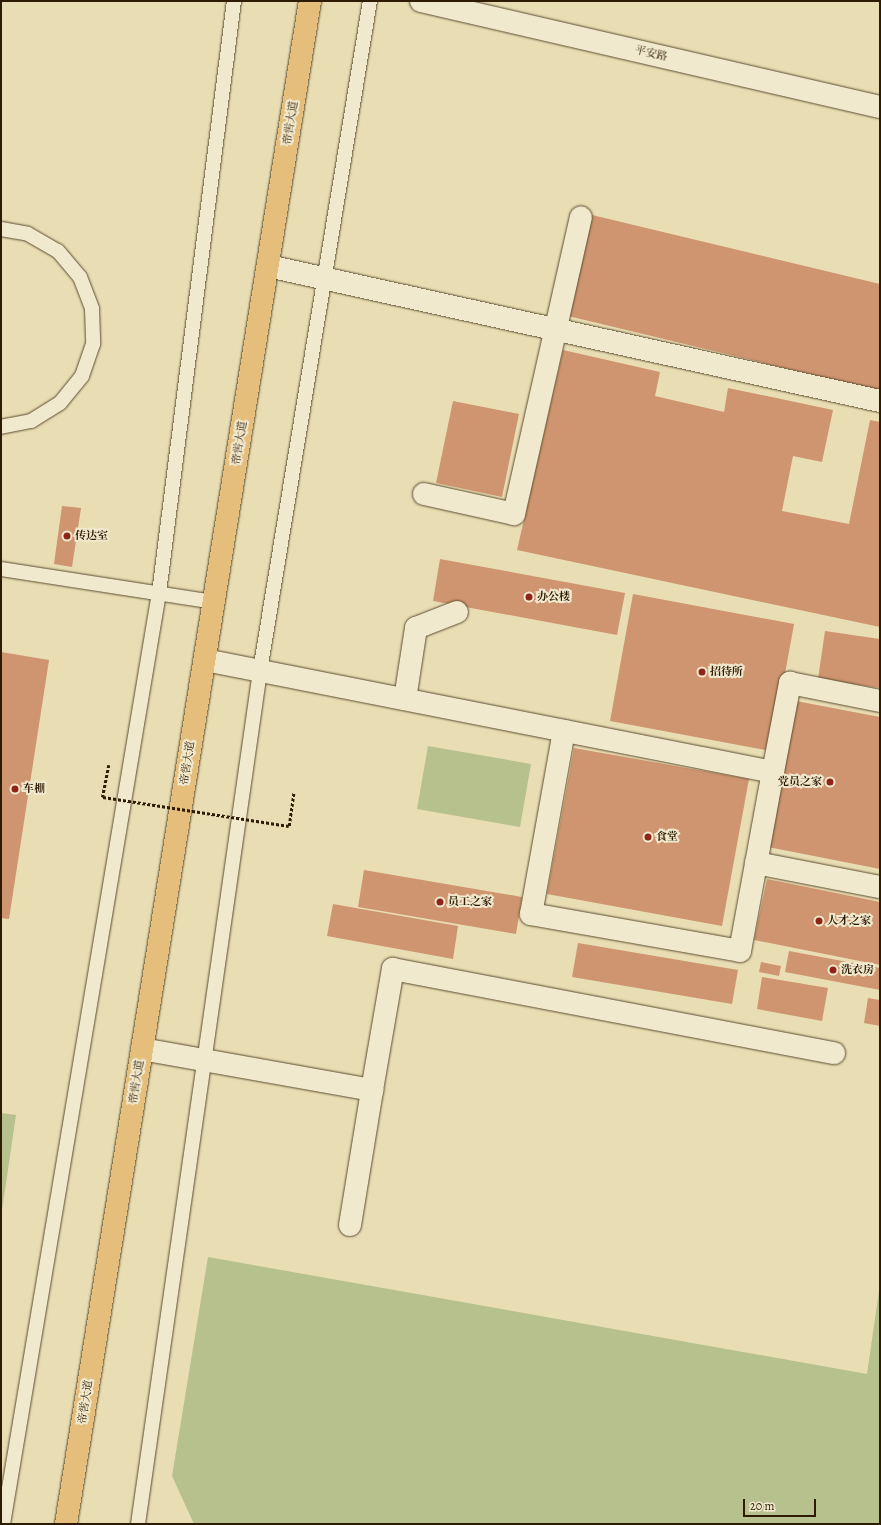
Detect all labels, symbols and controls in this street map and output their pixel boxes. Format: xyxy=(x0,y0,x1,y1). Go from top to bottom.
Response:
street label: 平安路 xyxy=(633,44,669,64)
street label: 帝喾大道 xyxy=(281,100,301,146)
street label: 帝喾大道 xyxy=(230,420,250,466)
place label: 传达室 xyxy=(75,529,108,543)
marker: 传达室 xyxy=(62,531,72,541)
place label: 办公楼 xyxy=(537,590,570,604)
marker: 办公楼 xyxy=(524,592,534,602)
place label: 招待所 xyxy=(710,665,743,679)
marker: 招待所 xyxy=(697,667,707,677)
street label: 帝喾大道 xyxy=(178,740,198,786)
place label: 党员之家 xyxy=(778,775,822,789)
marker: 党员之家 xyxy=(825,777,835,787)
place label: 车棚 xyxy=(23,782,45,796)
marker: 车棚 xyxy=(10,784,20,794)
place label: 食堂 xyxy=(656,830,678,844)
marker: 食堂 xyxy=(643,832,653,842)
place label: 员工之家 xyxy=(448,895,492,909)
marker: 员工之家 xyxy=(435,897,445,907)
place label: 人才之家 xyxy=(827,914,871,928)
marker: 人才之家 xyxy=(814,916,824,926)
place label: 洗衣房 xyxy=(841,963,874,977)
marker: 洗衣房 xyxy=(828,965,838,975)
street label: 帝喾大道 xyxy=(127,1059,147,1105)
street label: 帝喾大道 xyxy=(76,1379,96,1425)
scale bar xyxy=(745,1491,818,1517)
text: 20 m xyxy=(750,1498,774,1514)

